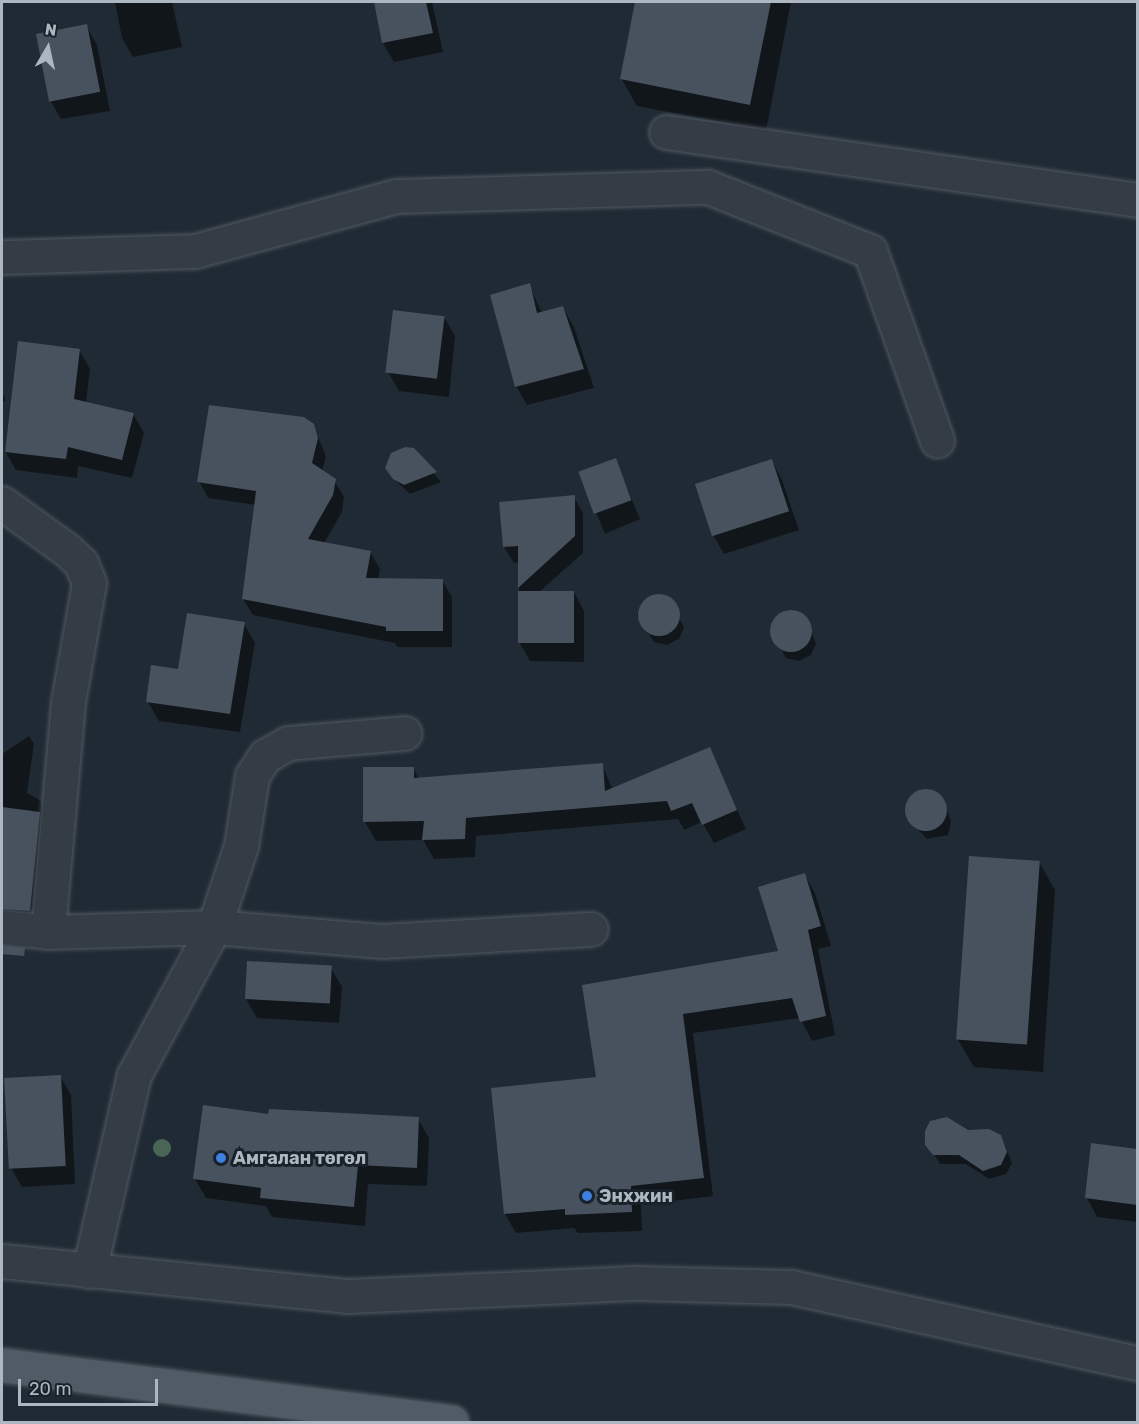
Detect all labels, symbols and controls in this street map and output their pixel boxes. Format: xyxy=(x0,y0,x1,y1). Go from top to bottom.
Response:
north arrow xyxy=(18,18,78,78)
text: N xyxy=(44,19,58,40)
place label: Амгалан төгөл xyxy=(233,1147,366,1169)
marker: Амгалан төгөл xyxy=(214,1151,228,1165)
place label: Энхжин xyxy=(599,1185,673,1207)
marker: Энхжин xyxy=(580,1189,594,1203)
scale bar xyxy=(21,1367,160,1405)
text: 20 m xyxy=(29,1378,71,1400)

